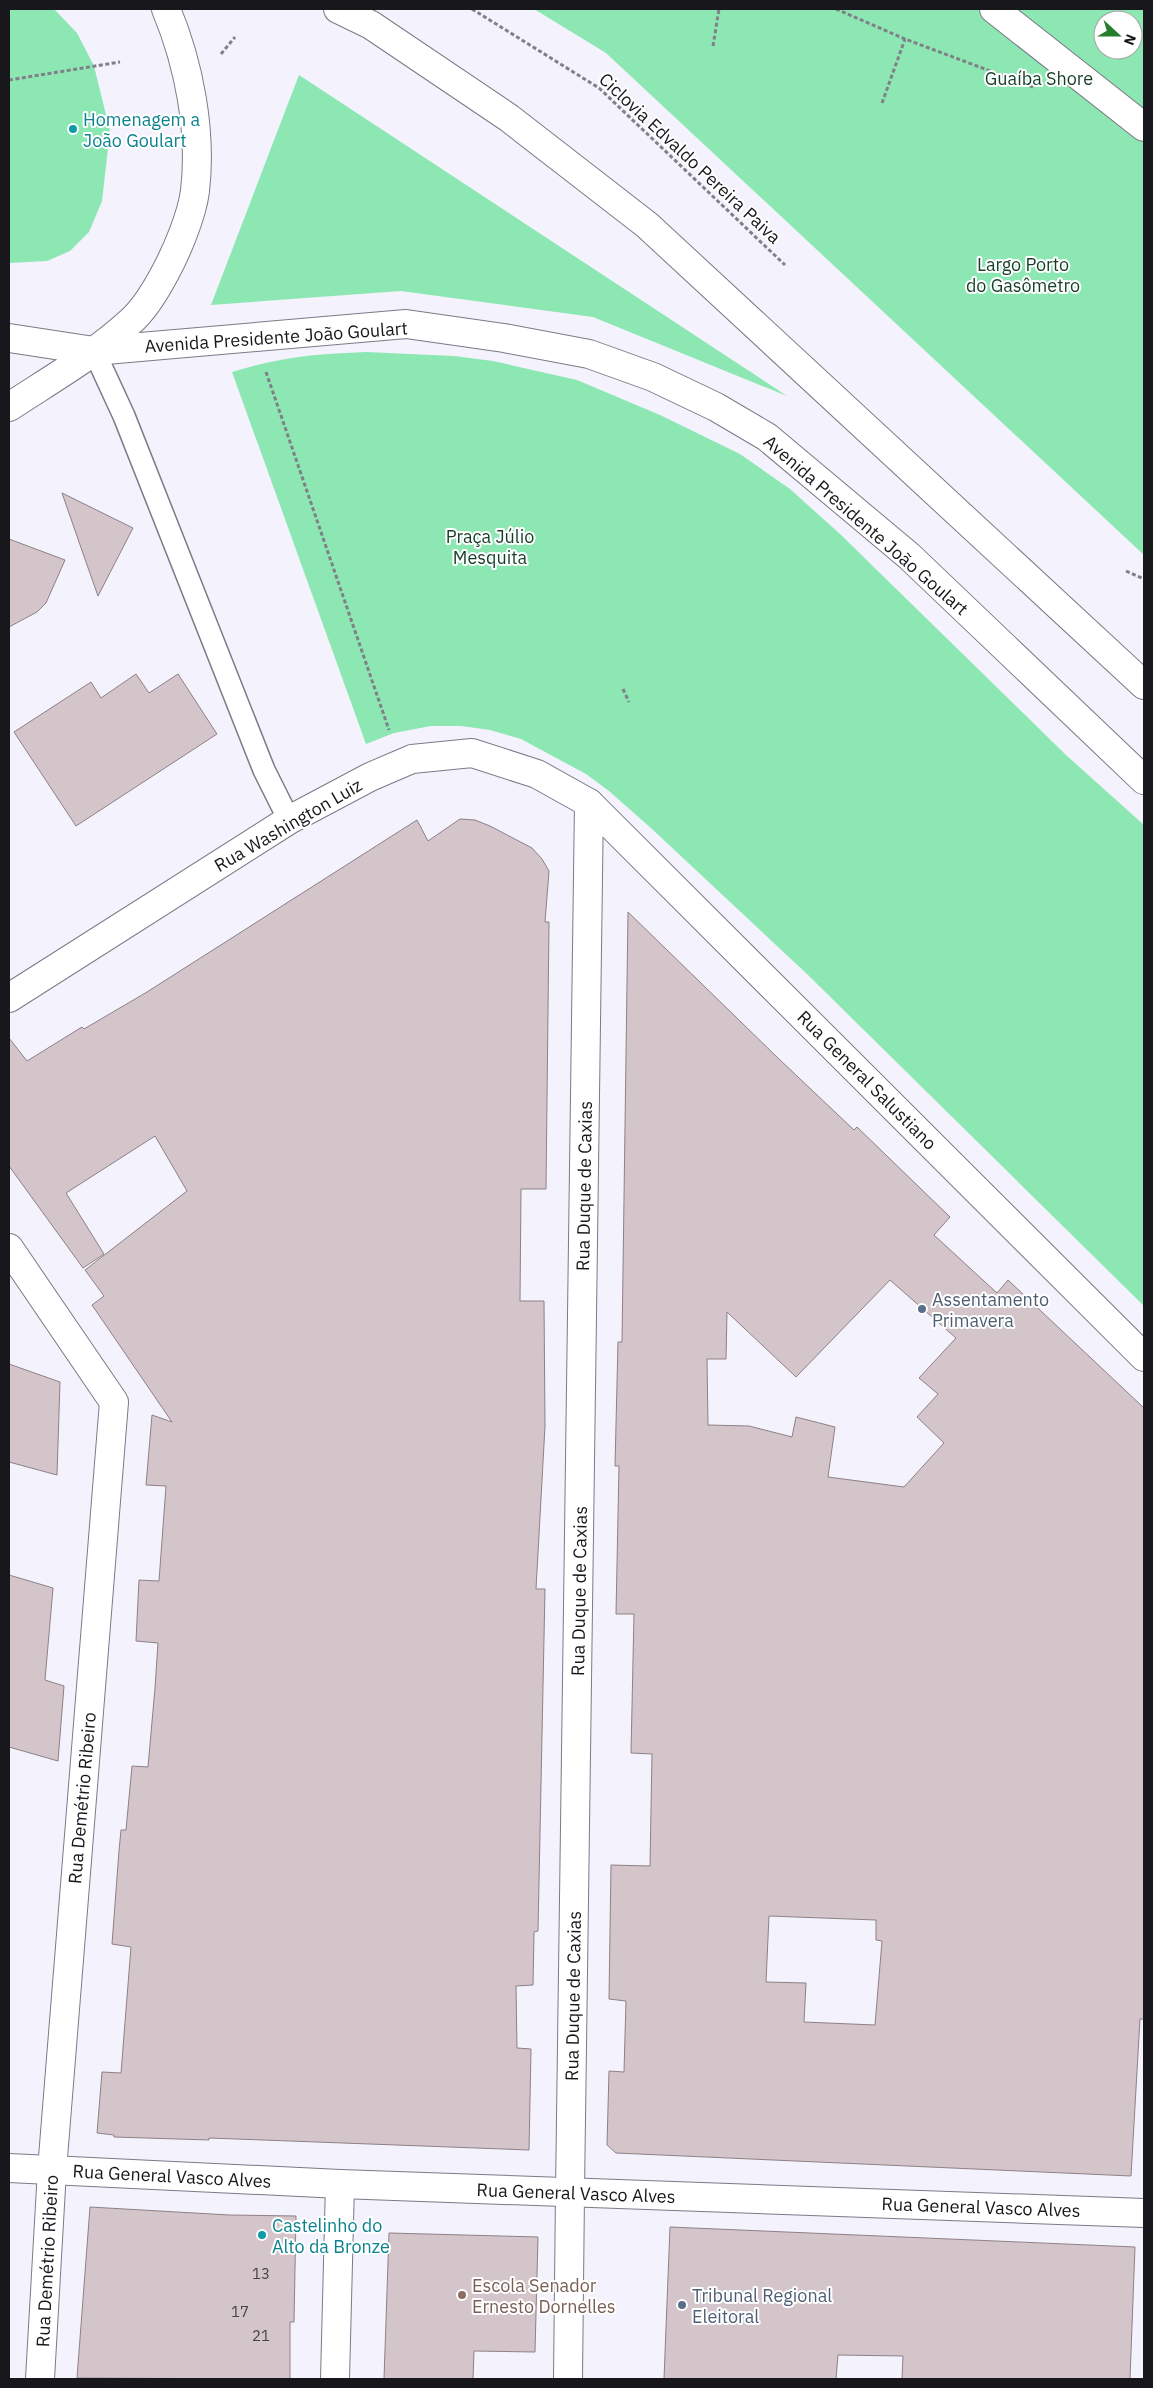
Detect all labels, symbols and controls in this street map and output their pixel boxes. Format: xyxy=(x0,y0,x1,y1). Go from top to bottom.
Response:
north arrow xyxy=(1093,10,1143,60)
text: N xyxy=(1120,32,1140,48)
park label: Guaíba Shore xyxy=(985,67,1093,90)
street label: Ciclovia Edvaldo Pereira Paiva xyxy=(594,68,786,249)
place label: Homenagem a João Goulart xyxy=(83,108,200,152)
marker: Homenagem a João Goulart xyxy=(67,123,79,135)
park label: Largo Porto do Gasômetro xyxy=(966,253,1080,297)
street label: Avenida Presidente João Goulart xyxy=(144,316,408,358)
street label: Avenida Presidente João Goulart xyxy=(759,430,973,620)
park label: Praça Júlio Mesquita xyxy=(446,525,534,569)
street label: Rua Washington Luiz xyxy=(210,773,366,877)
street label: Rua General Salustiano xyxy=(792,1005,942,1155)
street label: Rua Duque de Caxias xyxy=(571,1101,597,1271)
place label: Assentamento Primavera xyxy=(932,1288,1049,1332)
marker: Assentamento Primavera xyxy=(916,1303,928,1315)
street label: Rua Duque de Caxias xyxy=(566,1506,592,1676)
street label: Rua Demétrio Ribeiro xyxy=(63,1711,101,1885)
street label: Rua Duque de Caxias xyxy=(560,1911,586,2081)
street label: Rua General Vasco Alves xyxy=(72,2159,272,2193)
street label: Rua Demétrio Ribeiro xyxy=(31,2174,63,2348)
street label: Rua General Vasco Alves xyxy=(476,2178,676,2208)
street label: Rua General Vasco Alves xyxy=(881,2192,1081,2222)
place label: Castelinho do Alto da Bronze xyxy=(272,2214,390,2258)
marker: Castelinho do Alto da Bronze xyxy=(256,2229,268,2241)
house number: 13 xyxy=(252,2264,270,2283)
place label: Escola Senador Ernesto Dornelles xyxy=(472,2274,616,2318)
place label: Tribunal Regional Eleitoral xyxy=(692,2284,832,2328)
marker: Escola Senador Ernesto Dornelles xyxy=(456,2289,468,2301)
marker: Tribunal Regional Eleitoral xyxy=(676,2299,688,2311)
house number: 17 xyxy=(231,2302,249,2321)
house number: 21 xyxy=(252,2326,270,2345)

